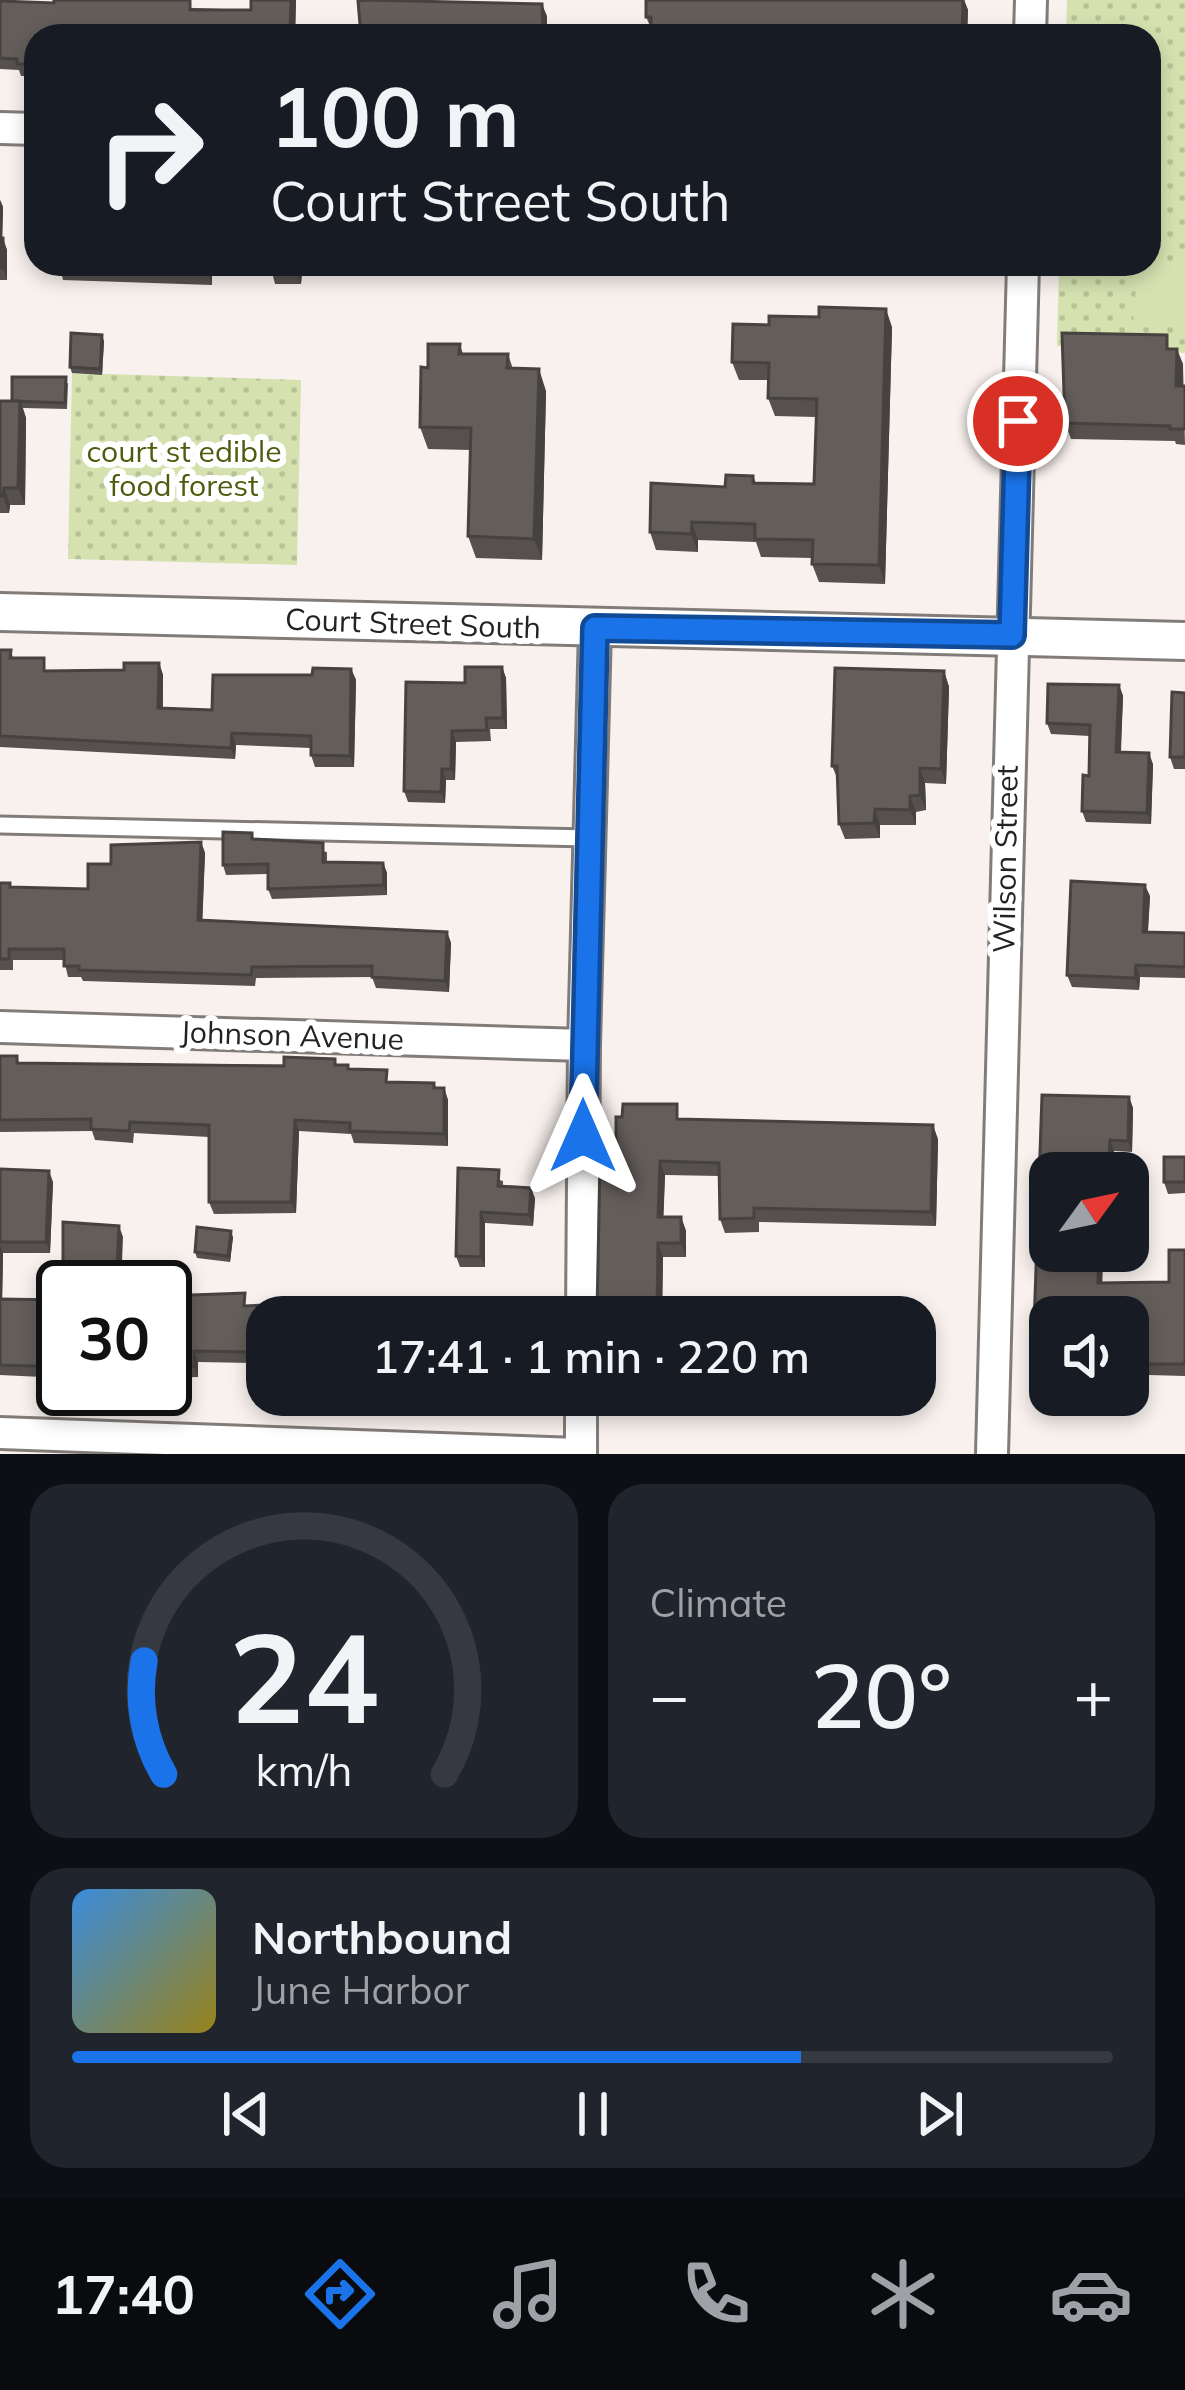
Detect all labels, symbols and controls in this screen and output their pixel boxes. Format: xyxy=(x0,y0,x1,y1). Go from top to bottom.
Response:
text: 100 m xyxy=(270,63,520,168)
icon: right xyxy=(72,72,228,228)
text: Court Street South xyxy=(270,167,731,235)
pin xyxy=(967,370,1069,472)
icon: arrive xyxy=(985,388,1051,454)
park label: court st edible food forest xyxy=(87,432,281,504)
street label: Court Street South xyxy=(284,600,542,646)
street label: Wilson Street xyxy=(984,765,1026,953)
street label: Johnson Avenue xyxy=(179,1012,405,1058)
position arrow xyxy=(520,1073,646,1199)
north arrow xyxy=(1029,1152,1149,1272)
map controls xyxy=(1029,1152,1149,1416)
speed limit sign: 30 xyxy=(36,1260,192,1416)
button: sound xyxy=(1029,1296,1149,1416)
text: 17:41 · 1 min · 220 m xyxy=(372,1328,810,1384)
text: Climate xyxy=(650,1578,787,1627)
text: 24 xyxy=(229,1598,379,1754)
text: 20° xyxy=(810,1638,952,1751)
text: − xyxy=(650,1653,689,1736)
text: + xyxy=(1073,1653,1113,1736)
text: km/h xyxy=(255,1743,352,1797)
text: Northbound xyxy=(252,1909,512,1965)
text: June Harbor xyxy=(252,1965,469,2014)
icon: previous xyxy=(213,2081,279,2147)
icon: pause xyxy=(560,2081,626,2147)
icon: next xyxy=(907,2081,973,2147)
icon: directions xyxy=(298,2252,382,2336)
icon: music xyxy=(486,2252,570,2336)
icon: phone xyxy=(674,2252,758,2336)
icon: climate xyxy=(861,2252,945,2336)
icon: car xyxy=(1049,2252,1133,2336)
text: 17:40 xyxy=(52,2260,195,2328)

